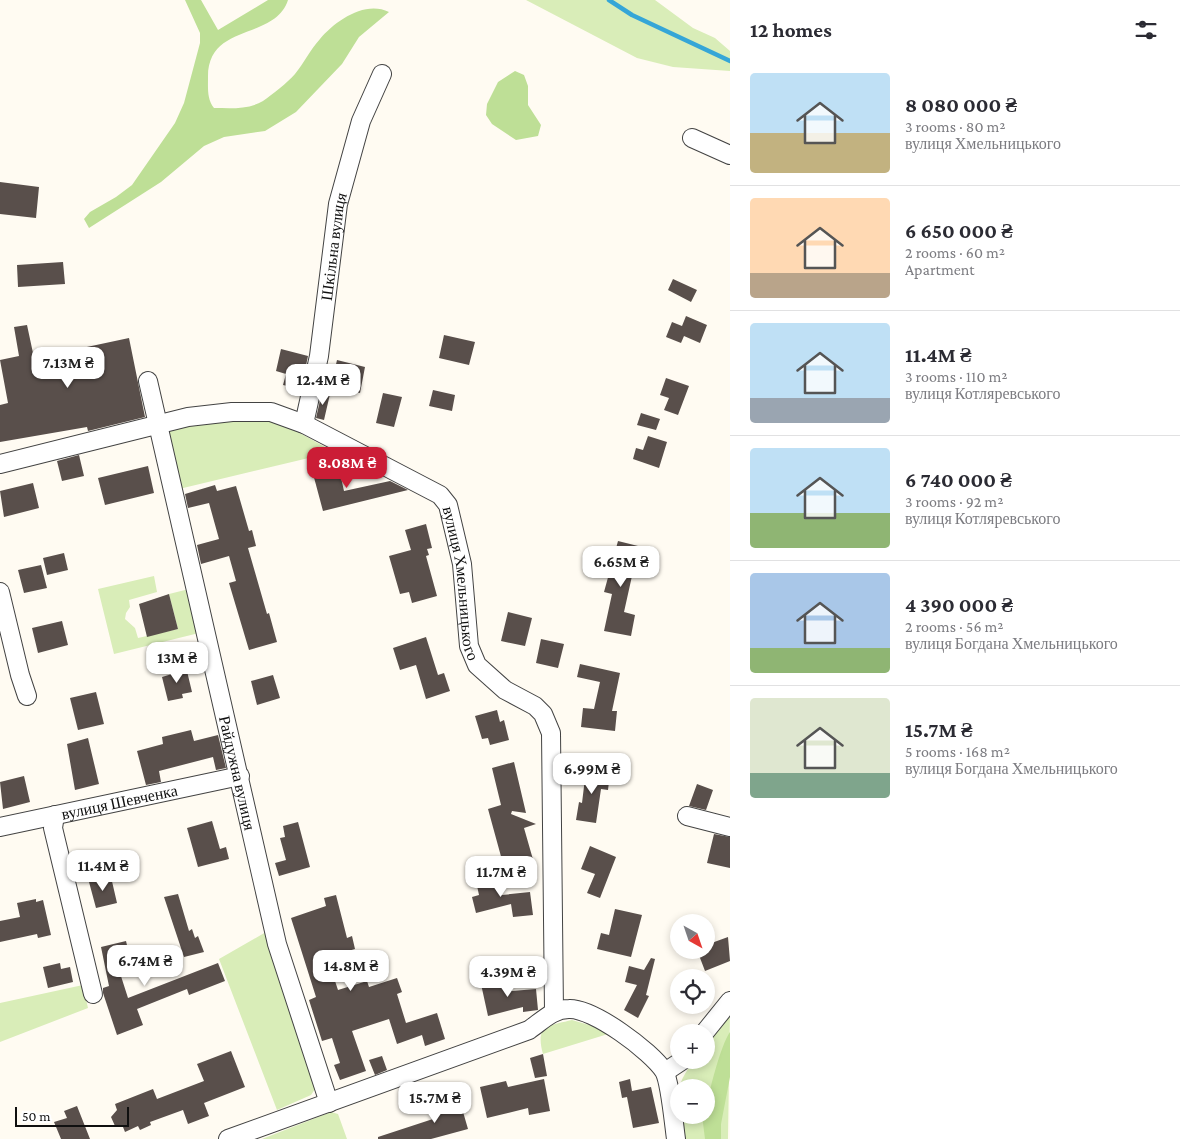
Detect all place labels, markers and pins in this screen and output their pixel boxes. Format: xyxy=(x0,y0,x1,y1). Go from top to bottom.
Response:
pin: 7.13M ₴ xyxy=(22,346,114,389)
pin: 12.4M ₴ xyxy=(277,364,369,406)
pin: 8.08M ₴ xyxy=(301,446,393,489)
pin: 6.65M ₴ xyxy=(575,546,667,588)
pin: 13M ₴ xyxy=(142,642,212,684)
pin: 6.99M ₴ xyxy=(546,752,638,795)
pin: 11.4M ₴ xyxy=(57,850,149,892)
pin: 11.7M ₴ xyxy=(455,856,547,898)
pin: 6.74M ₴ xyxy=(99,944,191,987)
pin: 14.8M ₴ xyxy=(305,950,397,992)
pin: 4.39M ₴ xyxy=(462,956,554,998)
pin: 15.7M ₴ xyxy=(389,1082,481,1124)

